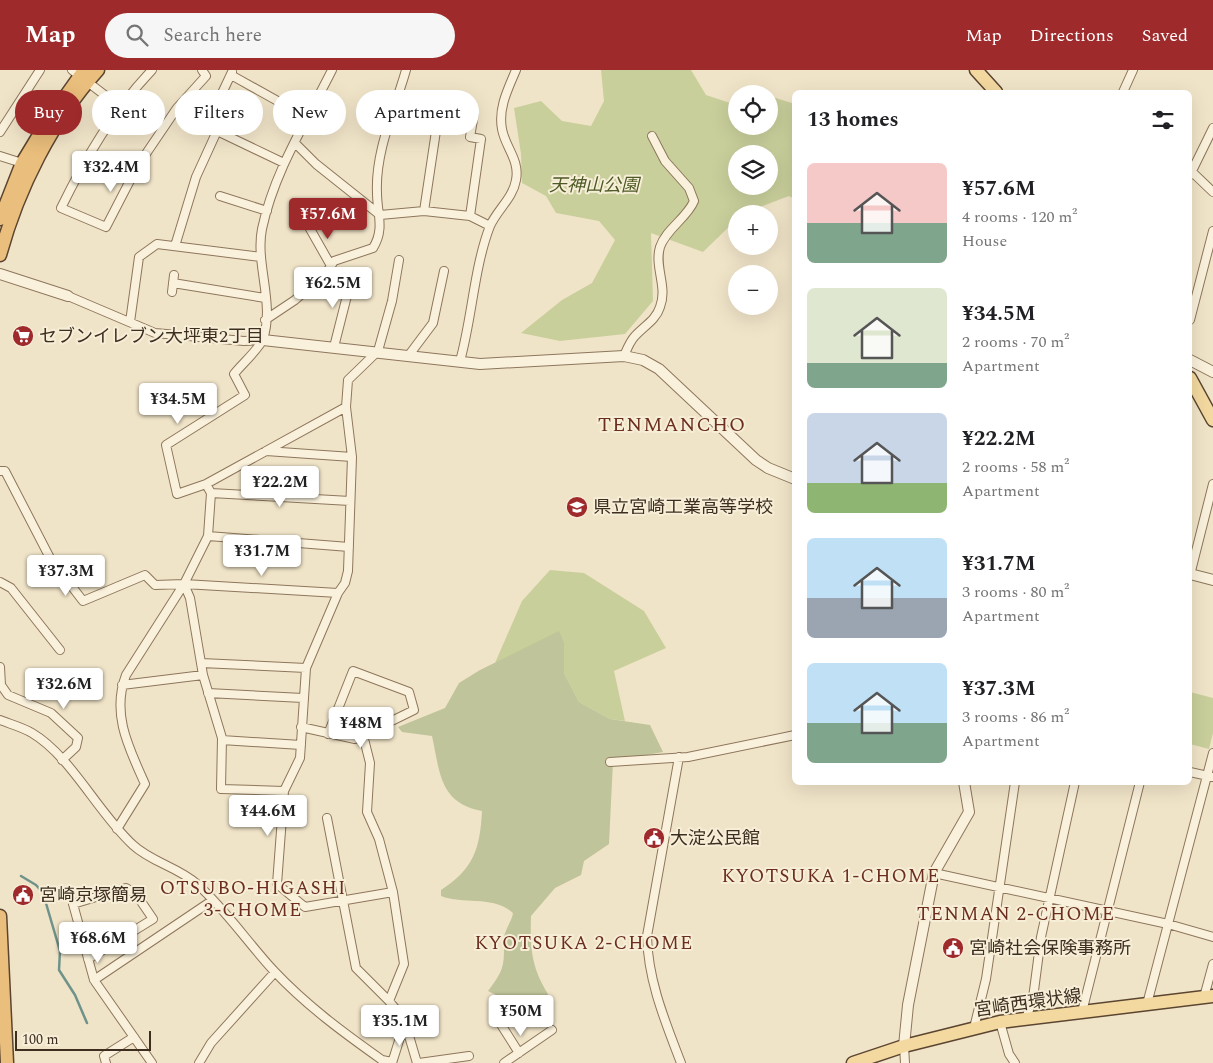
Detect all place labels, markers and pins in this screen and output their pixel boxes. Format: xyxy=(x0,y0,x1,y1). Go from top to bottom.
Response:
pin: ¥32.4M xyxy=(70,150,152,193)
pin: ¥57.6M xyxy=(287,198,369,240)
pin: ¥62.5M xyxy=(292,266,374,309)
place label: セブンイレブン大坪東2丁目 xyxy=(39,323,264,350)
supermarket icon: セブンイレブン大坪東2丁目 xyxy=(11,324,35,348)
pin: ¥34.5M xyxy=(137,382,219,425)
pin: ¥22.2M xyxy=(239,466,321,508)
place label: 県立宮崎工業高等学校 xyxy=(593,494,773,521)
school or university icon: 県立宮崎工業高等学校 xyxy=(565,495,589,519)
pin: ¥31.7M xyxy=(221,534,303,577)
pin: ¥37.3M xyxy=(25,554,107,597)
pin: ¥32.6M xyxy=(23,668,105,710)
pin: ¥48M xyxy=(331,706,391,749)
pin: ¥44.6M xyxy=(227,794,309,837)
place label: 大淀公民館 xyxy=(670,825,760,852)
public building icon: 大淀公民館 xyxy=(642,826,666,850)
place label: 宮崎京塚簡易 xyxy=(39,882,147,909)
public building icon: 宮崎京塚簡易 xyxy=(11,883,35,907)
pin: ¥68.6M xyxy=(57,922,139,964)
place label: 宮崎社会保険事務所 xyxy=(969,935,1131,962)
public building icon: 宮崎社会保険事務所 xyxy=(941,936,965,960)
pin: ¥50M xyxy=(491,994,551,1037)
pin: ¥35.1M xyxy=(359,1004,441,1047)

